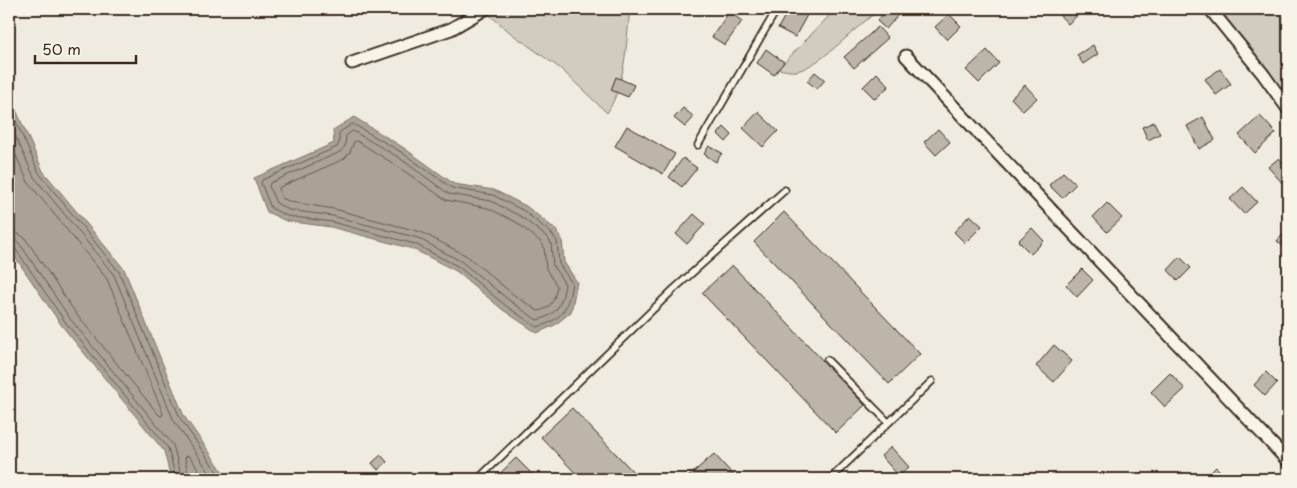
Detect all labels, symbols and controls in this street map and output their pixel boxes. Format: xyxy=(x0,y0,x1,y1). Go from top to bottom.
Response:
scale bar xyxy=(35,32,136,64)
text: 50 m xyxy=(42,37,81,60)

